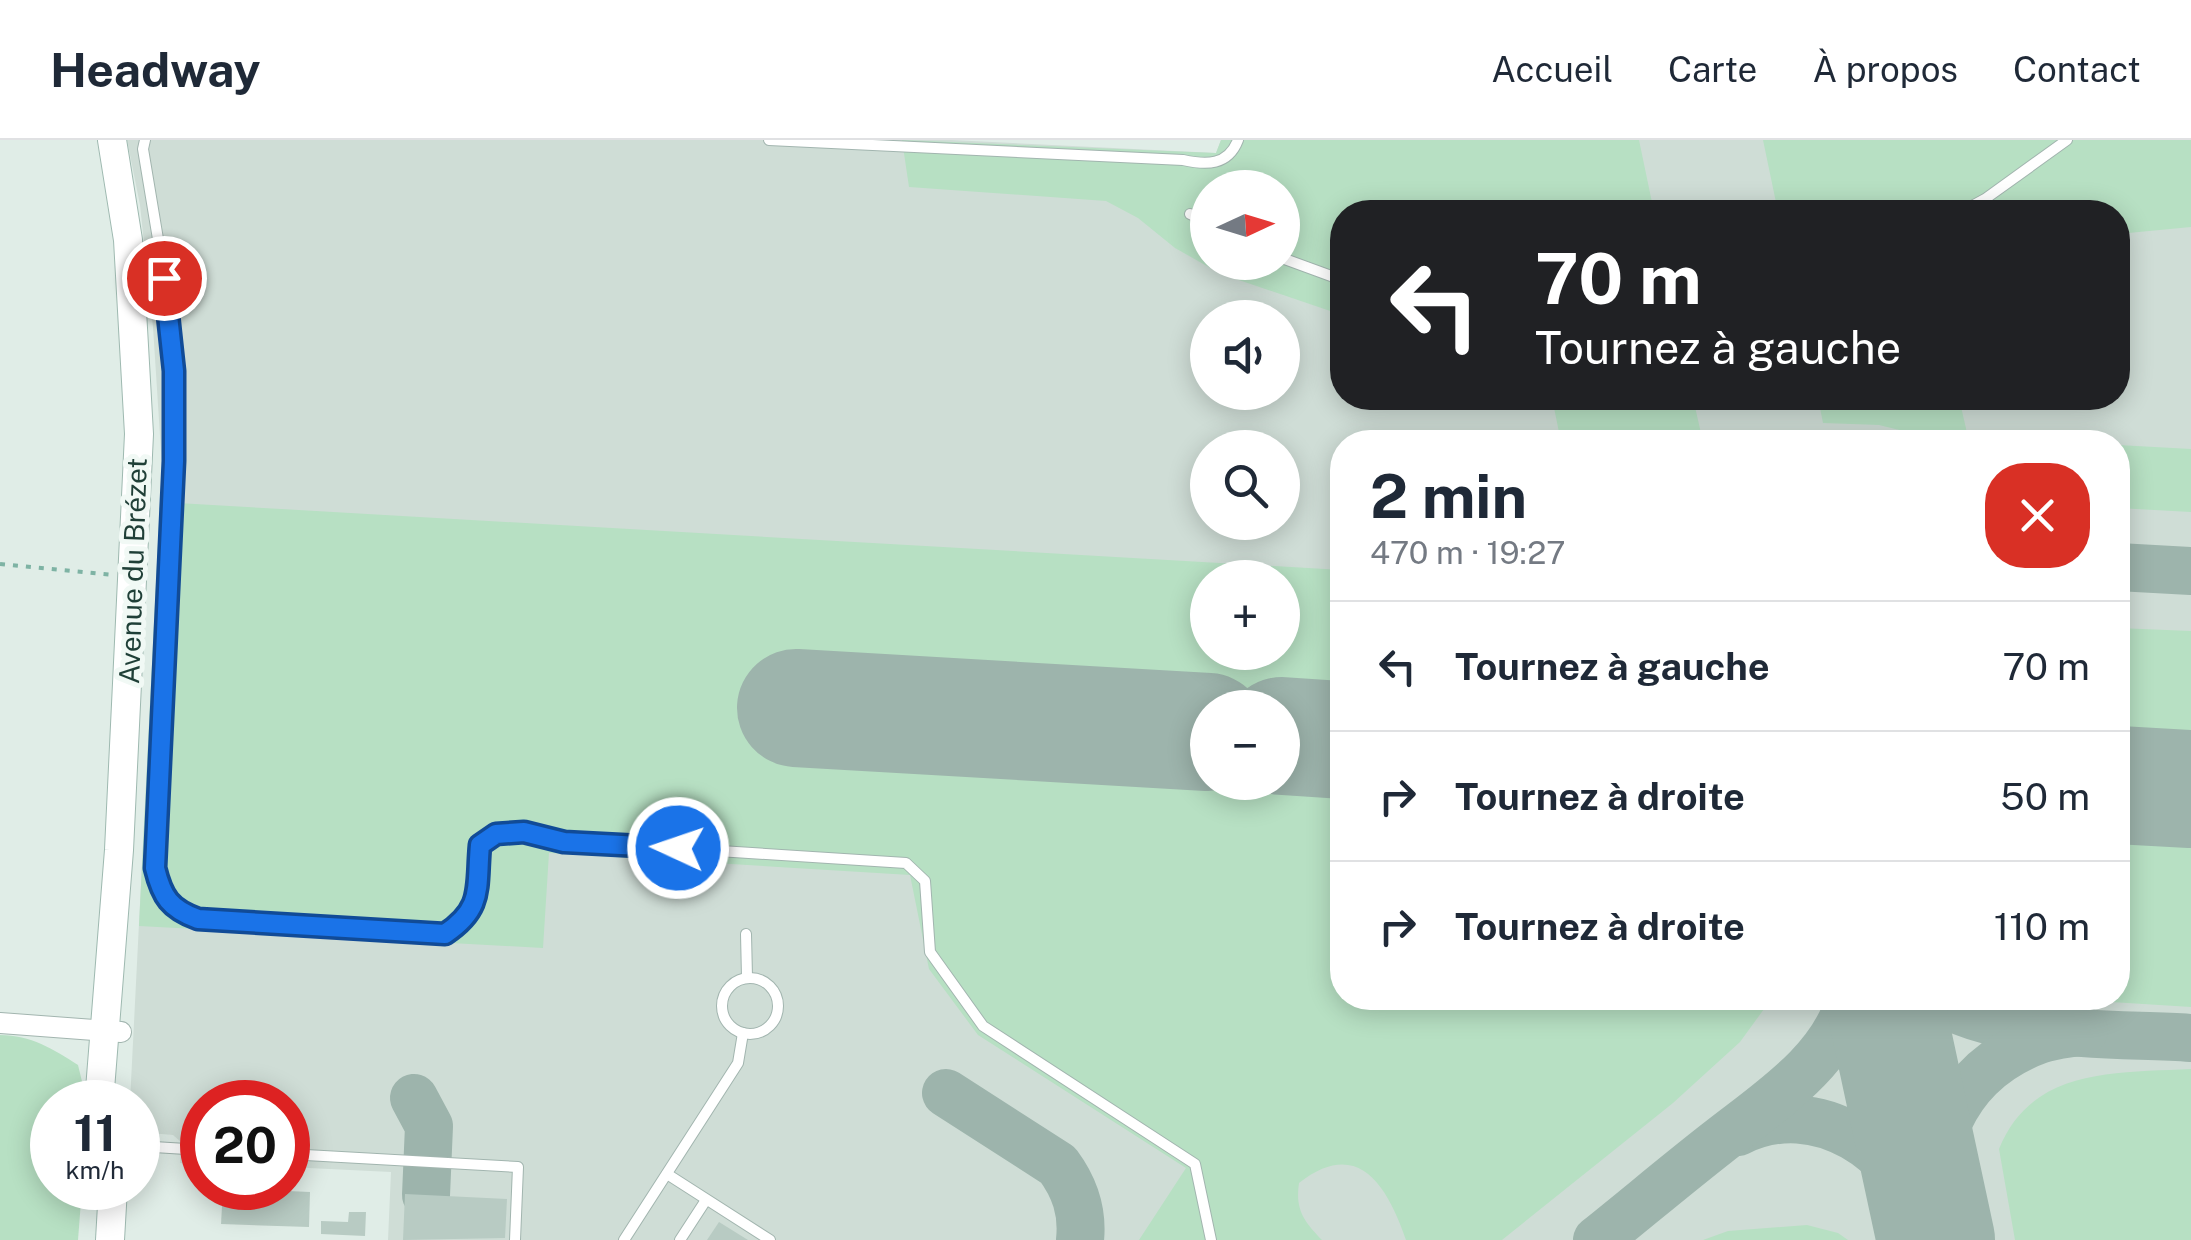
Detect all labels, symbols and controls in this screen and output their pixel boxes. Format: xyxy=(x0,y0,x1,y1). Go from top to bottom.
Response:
text: Headway xyxy=(50,41,261,98)
text: Accueil xyxy=(1491,49,1613,90)
text: Carte xyxy=(1668,49,1757,90)
text: À propos xyxy=(1812,49,1958,90)
text: Contact xyxy=(2013,49,2141,90)
north arrow xyxy=(1190,170,1300,280)
map controls xyxy=(1190,170,1300,800)
pin xyxy=(122,236,207,321)
text: 70 m xyxy=(1535,237,1702,320)
icon: left xyxy=(1370,240,1500,370)
icon: arrive xyxy=(137,251,192,306)
button: sound xyxy=(1190,300,1300,410)
text: Tournez à gauche xyxy=(1535,321,1901,374)
button: search xyxy=(1190,430,1300,540)
street label: Avenue du Brézet xyxy=(112,457,153,685)
text: 2 min xyxy=(1370,461,1527,532)
button: close xyxy=(1985,463,2090,568)
text: 470 m · 19:27 xyxy=(1370,534,1566,571)
button: + xyxy=(1190,560,1300,670)
icon: left xyxy=(1370,639,1425,694)
text: Tournez à gauche xyxy=(1455,644,1770,689)
text: 70 m xyxy=(2003,644,2090,689)
button: − xyxy=(1190,690,1300,800)
icon: right xyxy=(1370,769,1425,824)
text: Tournez à droite xyxy=(1455,774,1745,819)
text: 50 m xyxy=(2000,774,2090,819)
position arrow xyxy=(626,796,730,900)
icon: right xyxy=(1370,899,1425,954)
text: Tournez à droite xyxy=(1455,904,1745,949)
text: 110 m xyxy=(1994,904,2090,949)
speed limit sign: 20 xyxy=(180,1080,310,1210)
text: 11 xyxy=(74,1103,116,1162)
text: km/h xyxy=(66,1155,124,1185)

